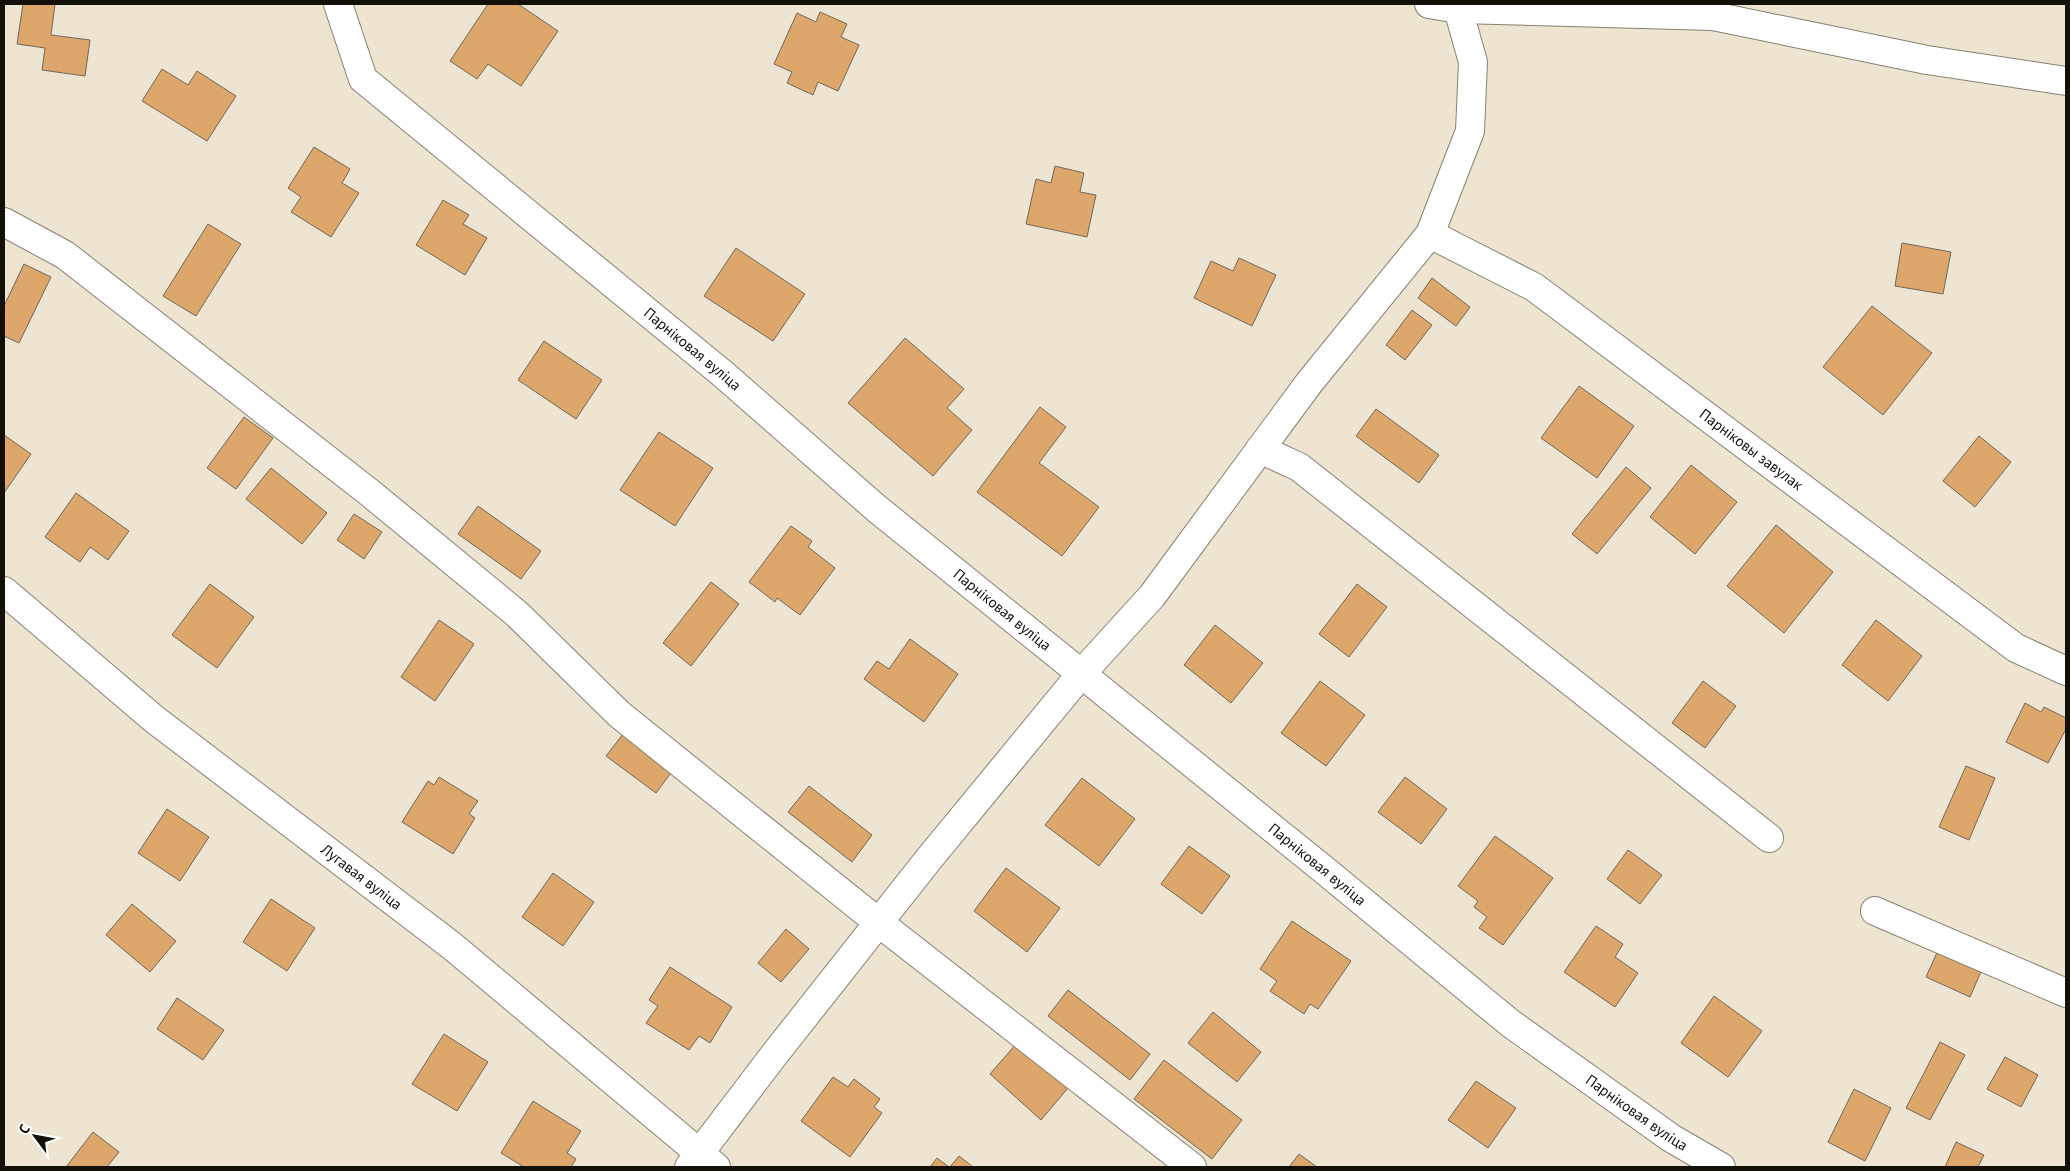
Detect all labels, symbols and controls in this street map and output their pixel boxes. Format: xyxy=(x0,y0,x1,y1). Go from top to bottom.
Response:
street label: Парніковая вуліца xyxy=(640,303,745,394)
street label: Парніковы завулак xyxy=(1696,404,1808,495)
street label: Парніковая вуліца xyxy=(950,564,1055,655)
street label: Парніковая вуліца xyxy=(1265,819,1370,909)
street label: Лугавая вуліца xyxy=(317,839,406,914)
street label: Парніковая вуліца xyxy=(1582,1070,1691,1155)
north arrow xyxy=(10,1111,60,1161)
text: С xyxy=(14,1121,34,1137)

